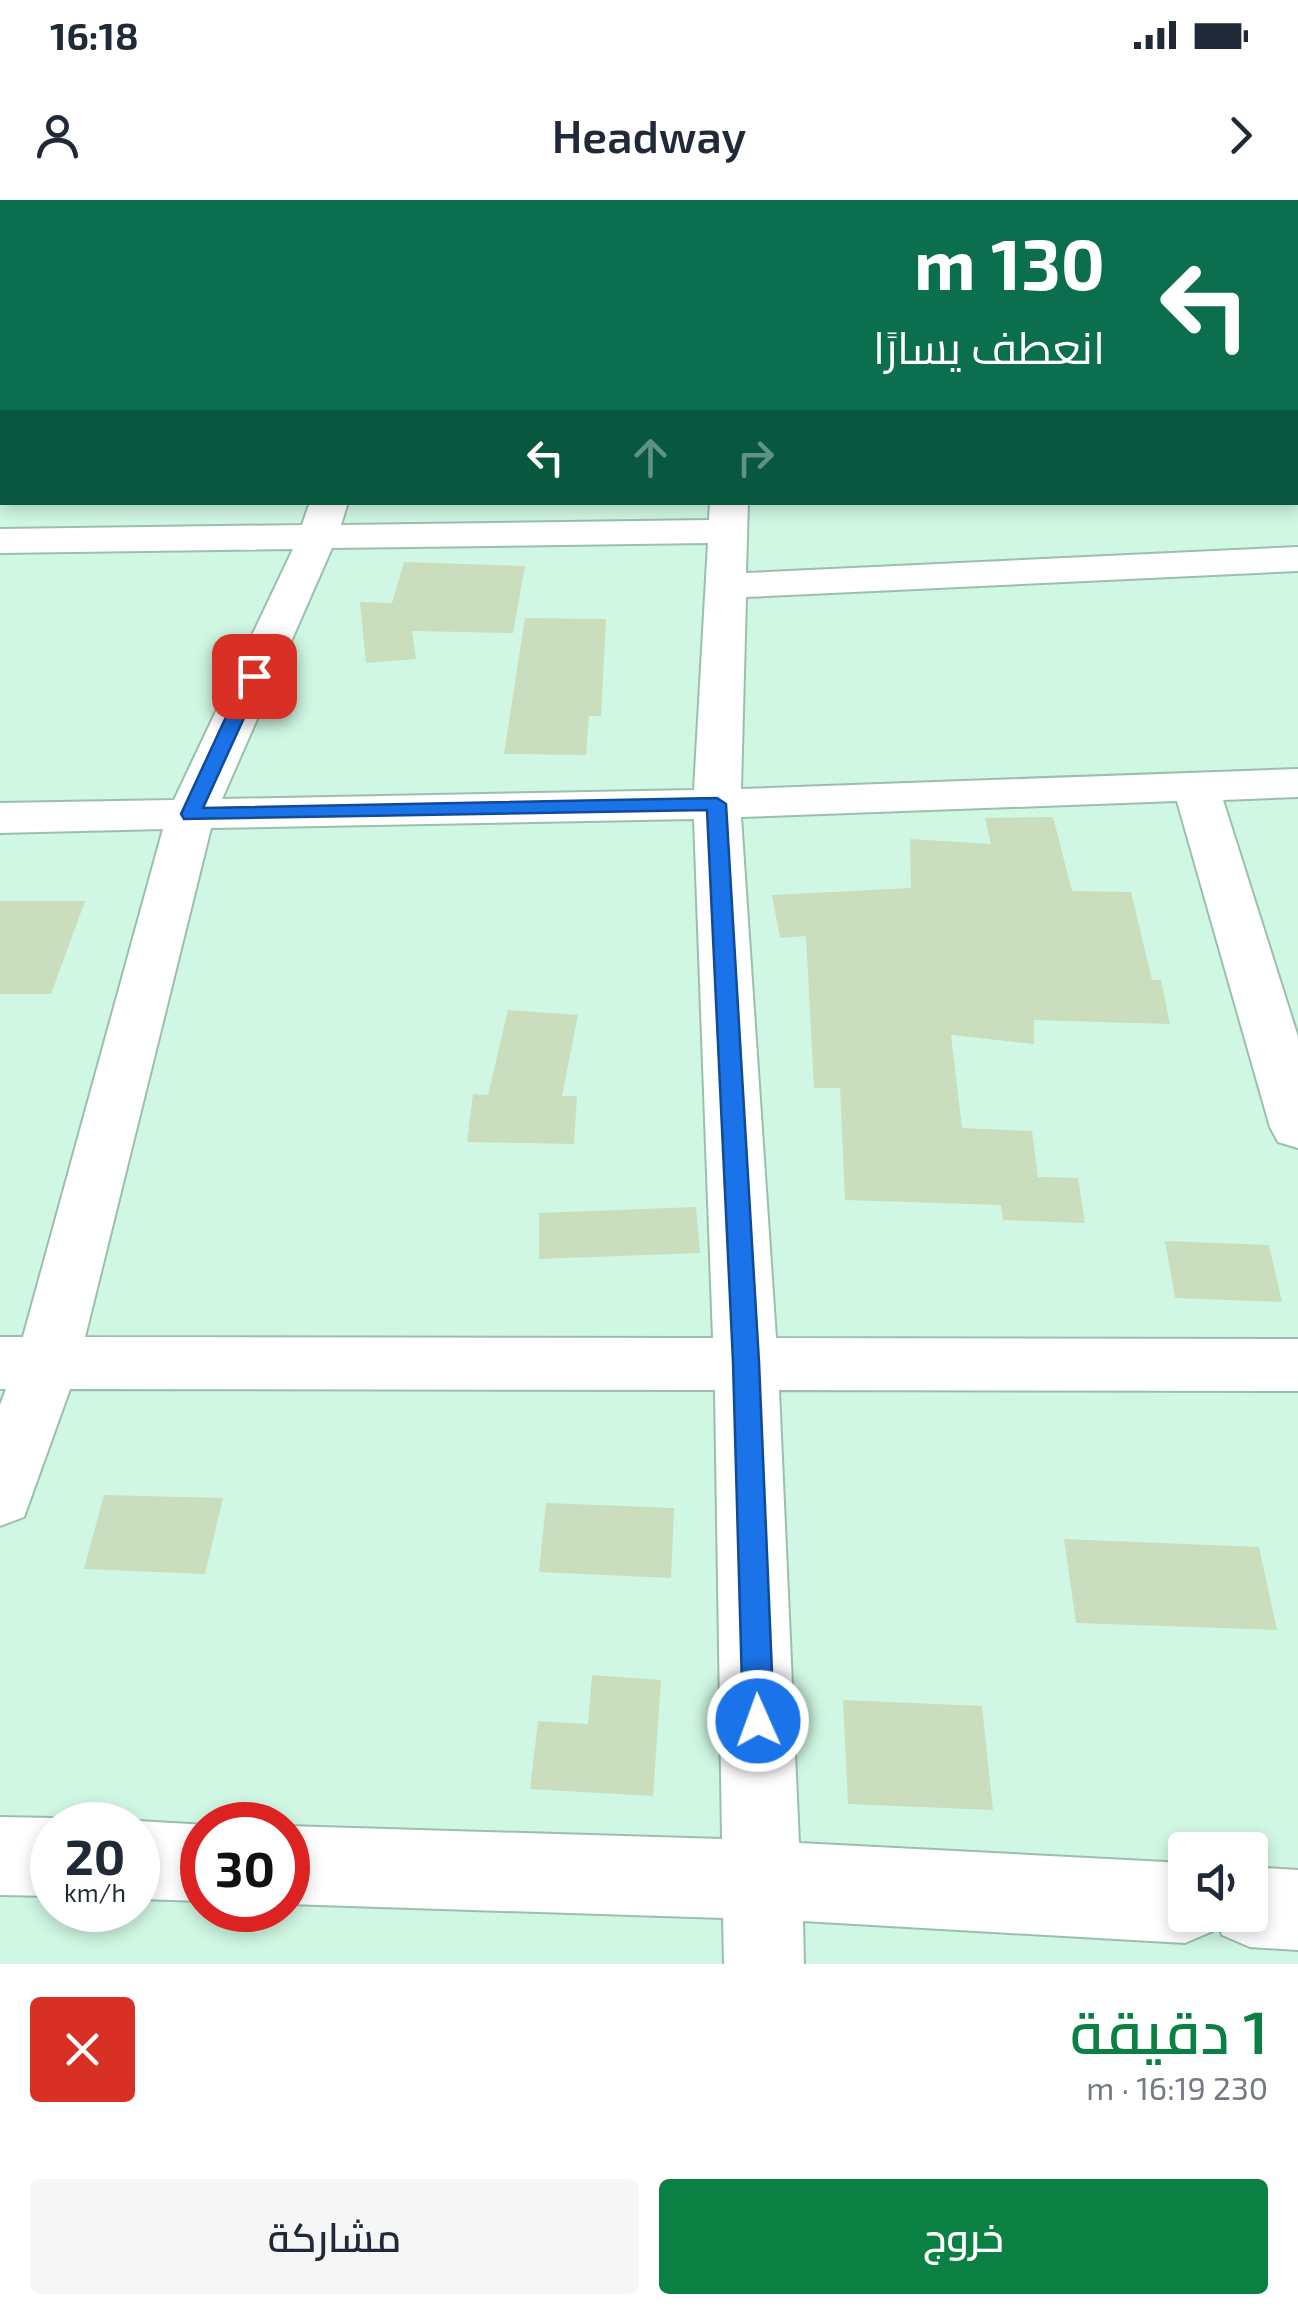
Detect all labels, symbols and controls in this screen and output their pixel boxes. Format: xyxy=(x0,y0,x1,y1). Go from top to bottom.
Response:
text: 16:18 xyxy=(50,12,139,58)
icon: person xyxy=(30,108,85,163)
text: Headway xyxy=(552,108,746,162)
icon: forward xyxy=(1213,108,1268,163)
text: 130 m xyxy=(914,220,1105,304)
icon: left xyxy=(1140,240,1270,370)
text: انعطف يسارًا xyxy=(873,319,1105,373)
icon: left xyxy=(518,430,573,485)
icon: ahead xyxy=(623,430,678,485)
icon: right xyxy=(728,430,783,485)
pin xyxy=(212,634,297,719)
icon: arrive xyxy=(227,649,282,704)
position arrow xyxy=(706,1669,810,1773)
speed limit sign: 30 xyxy=(180,1802,310,1932)
text: 20 xyxy=(65,1825,125,1885)
map controls xyxy=(1168,1832,1268,1932)
button: sound xyxy=(1168,1832,1268,1932)
text: km/h xyxy=(64,1877,126,1907)
text: 1 دقيقة xyxy=(1070,1994,1268,2066)
button: close xyxy=(30,1997,135,2102)
text: 230 m · 16:19 xyxy=(1086,2068,1268,2106)
button: مشاركة xyxy=(30,2179,639,2294)
button: خروج xyxy=(659,2179,1268,2294)

